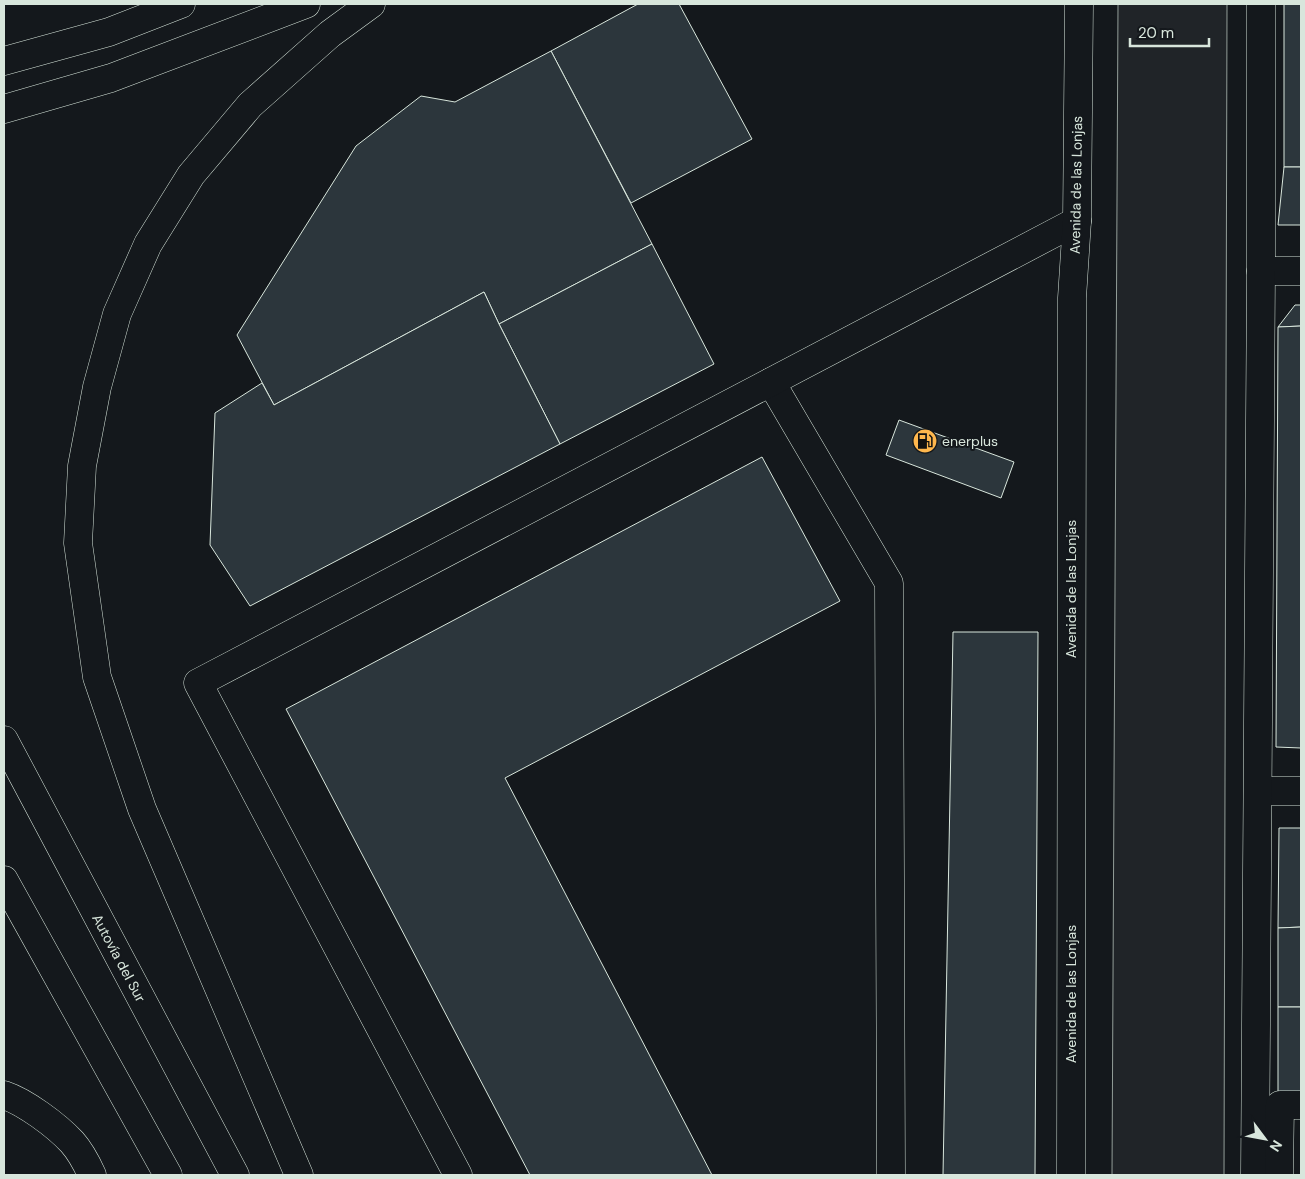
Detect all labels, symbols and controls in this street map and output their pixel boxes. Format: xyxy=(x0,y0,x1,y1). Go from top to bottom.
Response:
scale bar xyxy=(1130,15,1209,47)
text: 20 m xyxy=(1138,23,1174,43)
street label: Avenida de las Lonjas xyxy=(1066,116,1086,254)
fuel station icon: enerplus xyxy=(912,428,938,454)
place label: enerplus xyxy=(942,432,998,450)
street label: Avenida de las Lonjas xyxy=(1062,520,1080,658)
street label: Autovía del Sur xyxy=(88,911,150,1005)
street label: Avenida de las Lonjas xyxy=(1062,925,1080,1063)
north arrow xyxy=(1240,1114,1290,1164)
text: N xyxy=(1266,1137,1286,1155)

